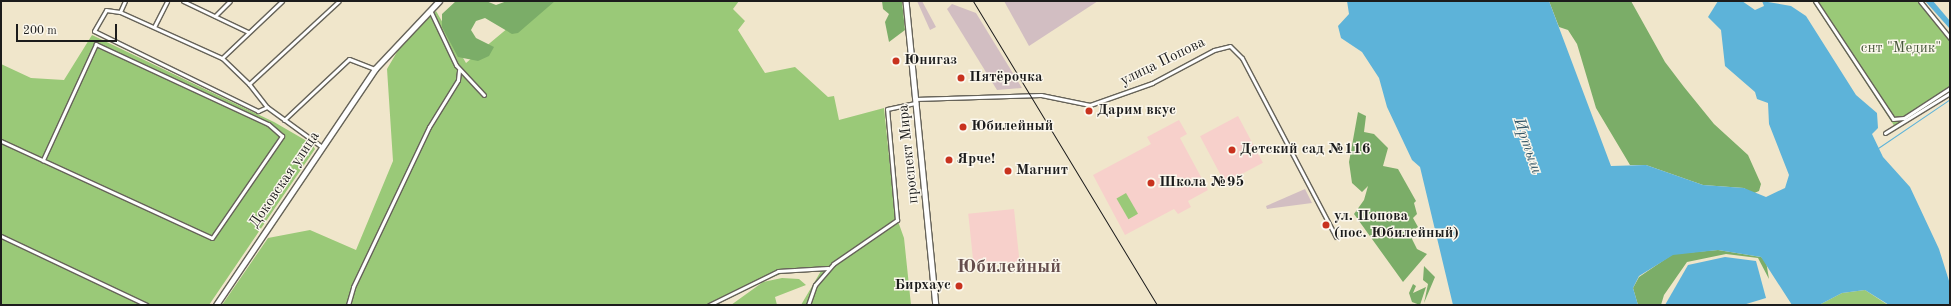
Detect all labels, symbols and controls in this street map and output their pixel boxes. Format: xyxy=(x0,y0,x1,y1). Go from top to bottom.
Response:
scale bar xyxy=(18,16,119,42)
text: 200 m xyxy=(23,25,57,37)
street label: улица Попова xyxy=(1118,34,1208,90)
park label: снт "Медик" xyxy=(1861,40,1941,58)
place label: Юнигаз xyxy=(904,52,957,70)
marker: Юнигаз xyxy=(891,56,901,66)
place label: Пятёрочка xyxy=(969,69,1043,87)
marker: Пятёрочка xyxy=(956,73,966,83)
place label: Дарим вкус xyxy=(1097,102,1176,120)
street label: проспект Мира xyxy=(895,103,923,205)
marker: Дарим вкус xyxy=(1084,106,1094,116)
water label: Иртыш xyxy=(1508,115,1546,177)
place label: Юбилейный xyxy=(971,118,1053,136)
marker: Юбилейный xyxy=(958,122,968,132)
street label: Доковская улица xyxy=(246,128,324,232)
place label: Детский сад №116 xyxy=(1240,141,1370,159)
marker: Детский сад №116 xyxy=(1227,145,1237,155)
place label: Ярче! xyxy=(957,151,995,169)
marker: Ярче! xyxy=(944,155,954,165)
place label: Магнит xyxy=(1016,162,1068,180)
marker: Магнит xyxy=(1003,166,1013,176)
place label: Школа №95 xyxy=(1159,174,1244,192)
marker: Школа №95 xyxy=(1146,178,1156,188)
place label: ул. Попова (пос. Юбилейный) xyxy=(1334,207,1459,242)
marker: ул. Попова (пос. Юбилейный) xyxy=(1321,220,1331,230)
district label: Юбилейный xyxy=(957,257,1061,279)
place label: Бирхаус xyxy=(894,277,951,295)
marker: Бирхаус xyxy=(954,281,964,291)

